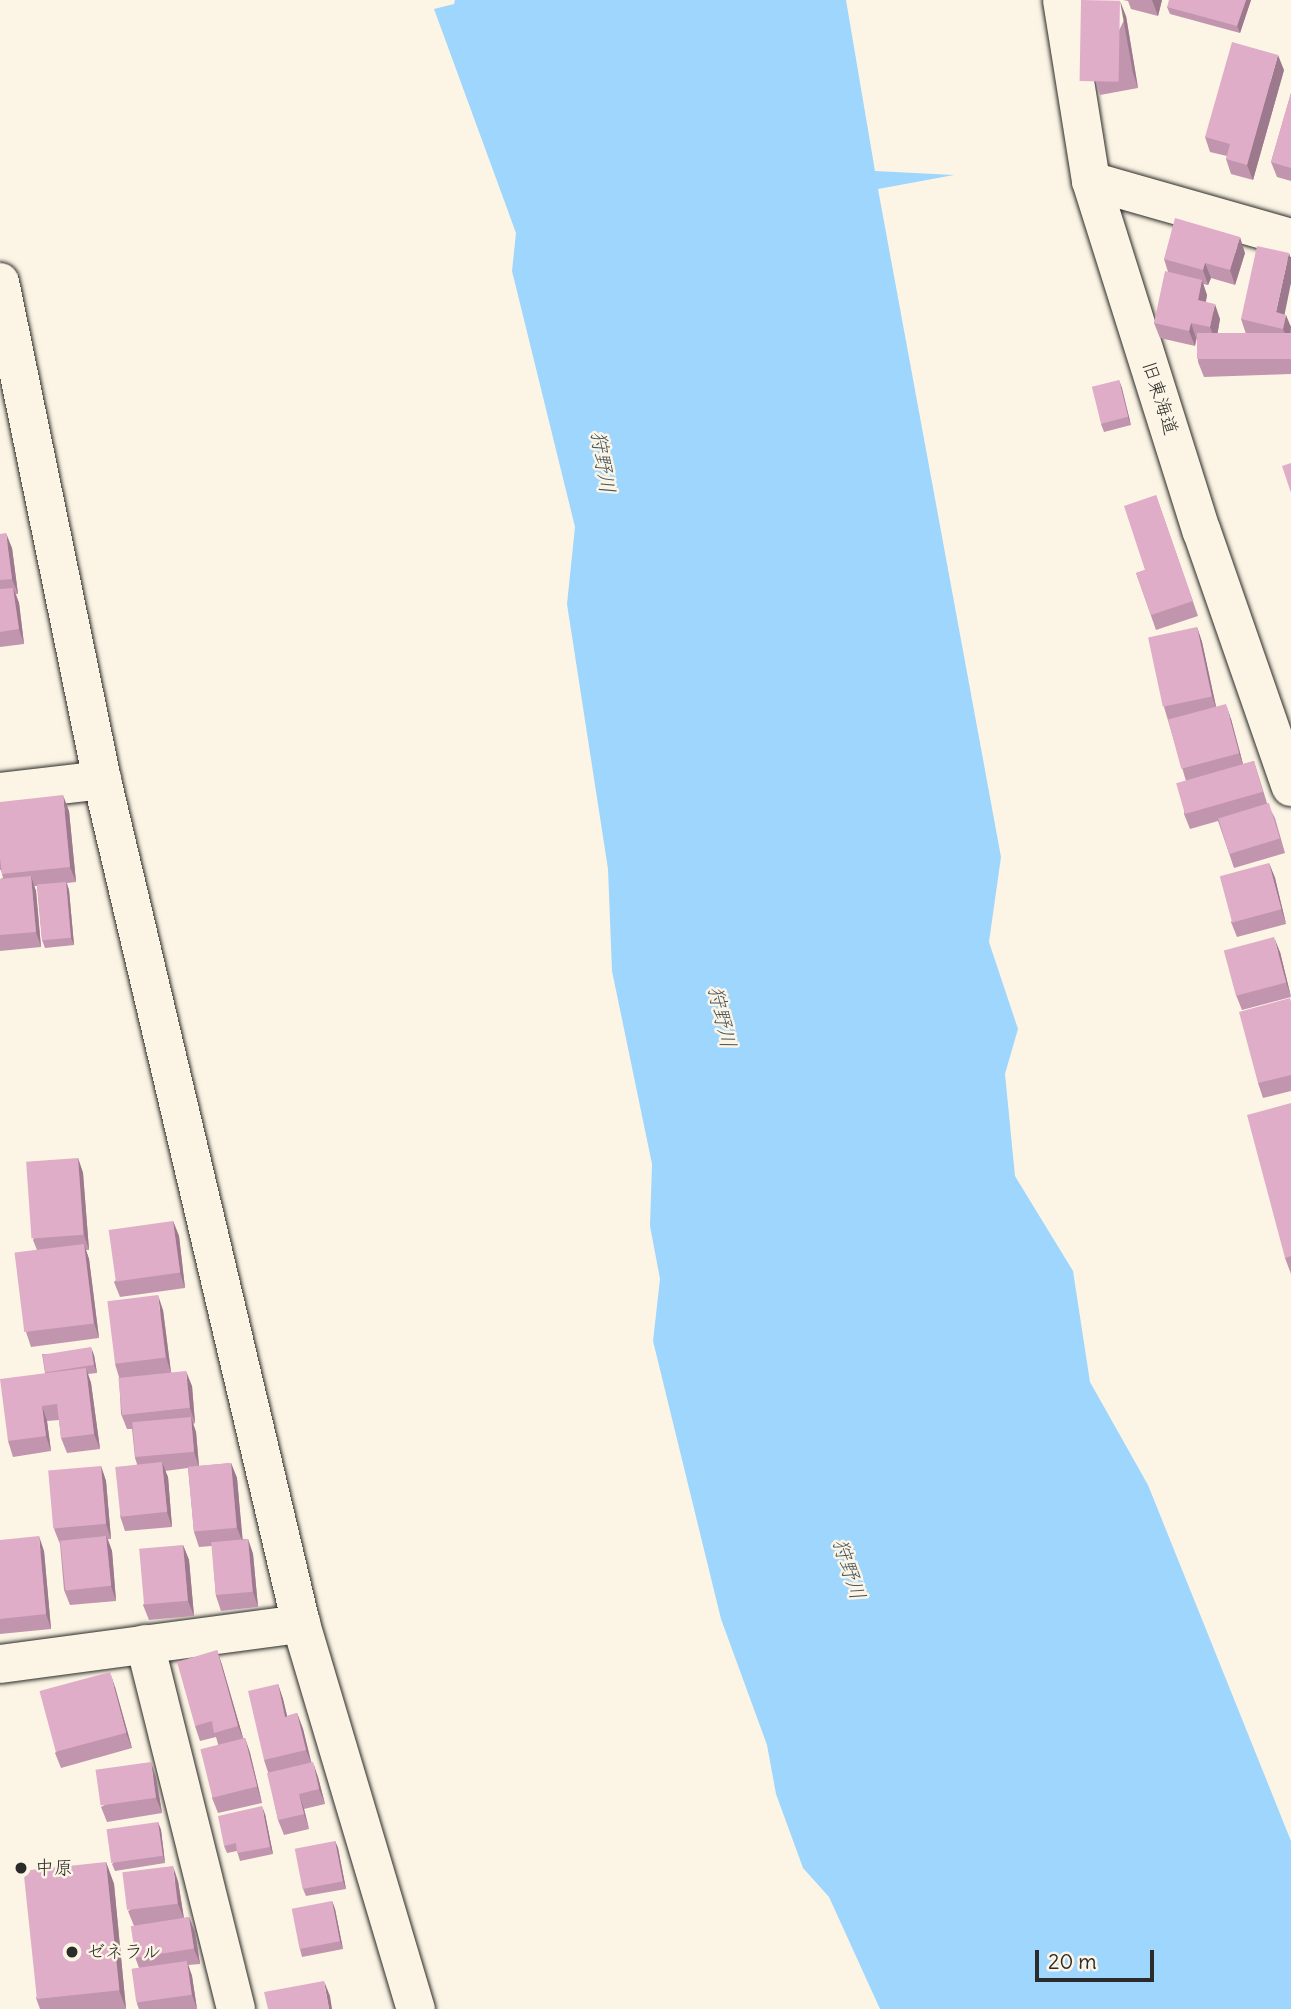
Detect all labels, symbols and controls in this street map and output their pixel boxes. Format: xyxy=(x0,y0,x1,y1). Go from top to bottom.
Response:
street label: 旧東海道 xyxy=(1137,358,1183,438)
water label: 狩野川 xyxy=(586,429,620,495)
water label: 狩野川 xyxy=(703,983,741,1051)
water label: 狩野川 xyxy=(827,1535,871,1603)
place label: 中原 xyxy=(35,1857,73,1879)
marker: 中原 xyxy=(13,1860,29,1876)
scale bar xyxy=(1039,1936,1158,1980)
place label: ゼネラル xyxy=(86,1941,162,1963)
marker: ゼネラル xyxy=(64,1944,80,1960)
text: 20 m xyxy=(1048,1948,1097,1975)

